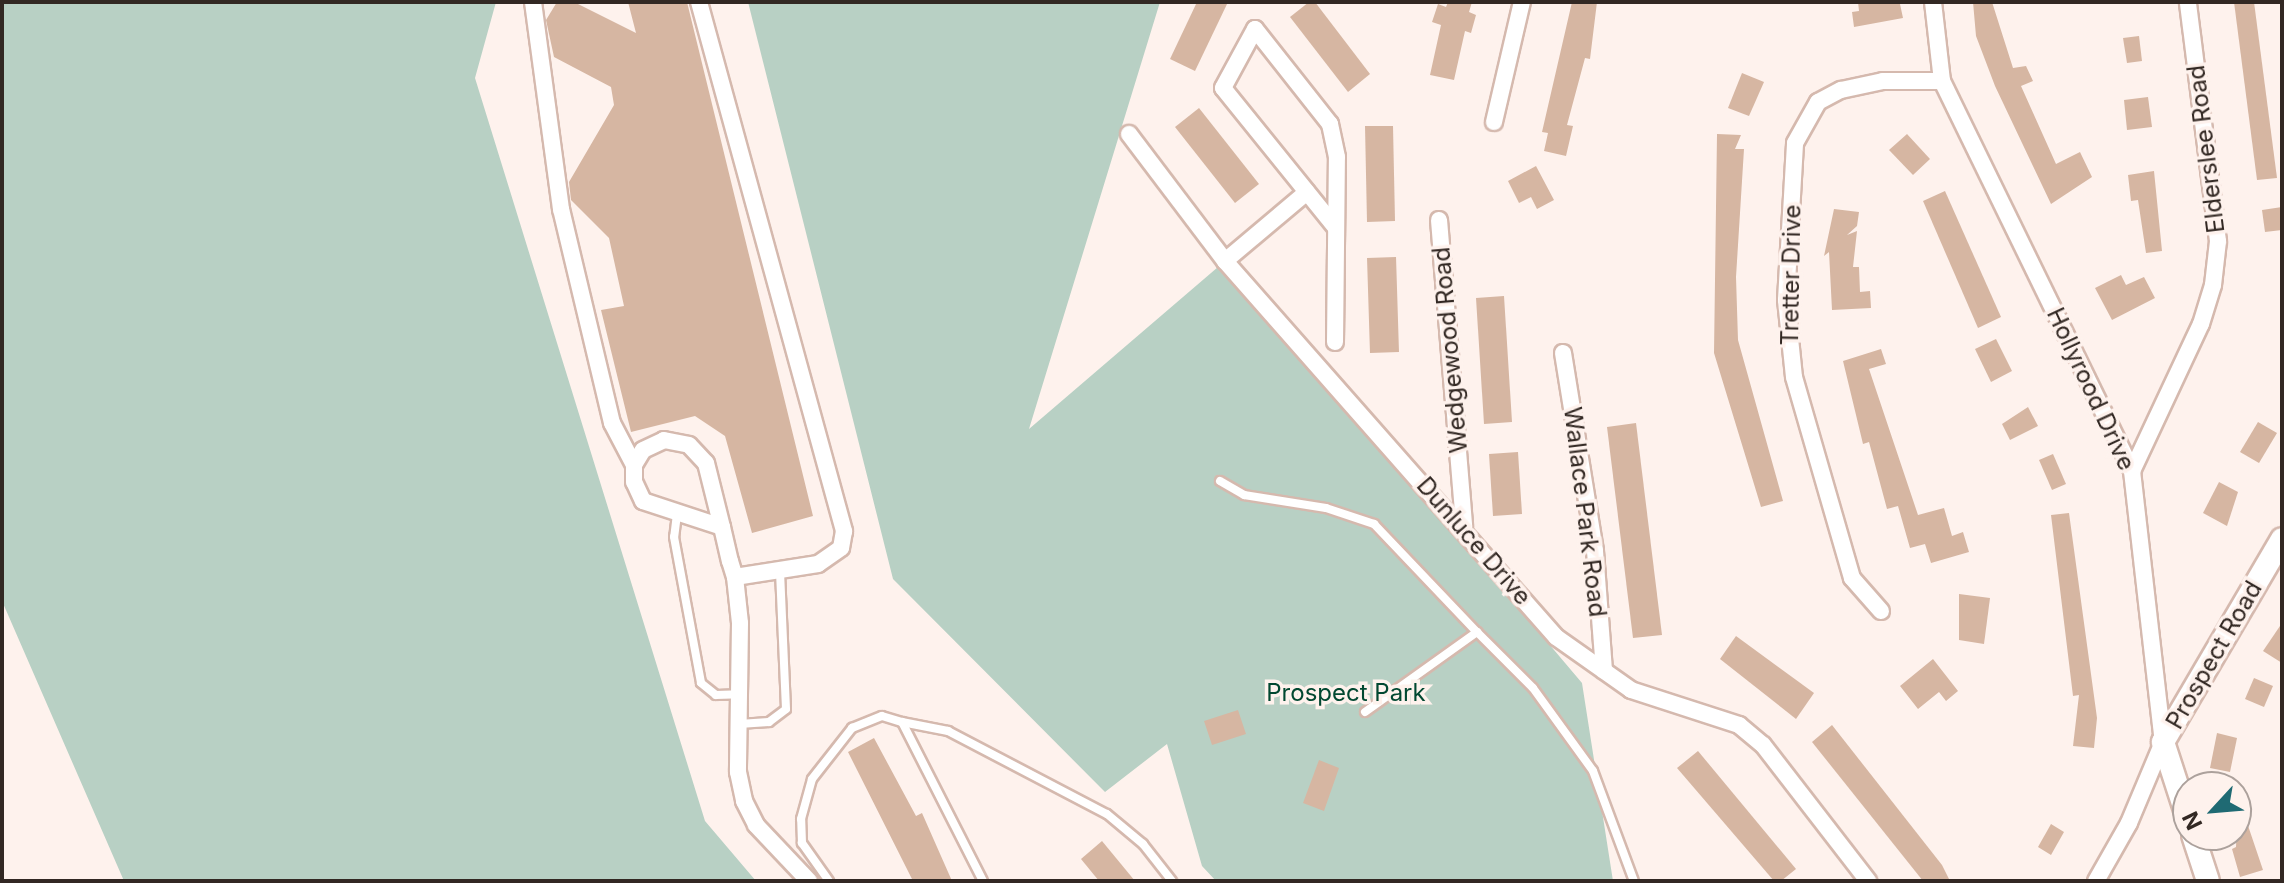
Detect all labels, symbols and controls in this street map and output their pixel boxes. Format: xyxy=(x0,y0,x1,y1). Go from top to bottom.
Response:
street label: Elderslee Road xyxy=(2181,63,2231,235)
street label: Tretter Drive xyxy=(1775,204,1807,346)
street label: Wedgewood Road xyxy=(1427,246,1473,454)
street label: Hollyrood Drive xyxy=(2041,303,2141,475)
street label: Wallace Park Road xyxy=(1558,405,1612,619)
street label: Dunluce Drive xyxy=(1411,471,1537,611)
street label: Prospect Road xyxy=(2160,576,2268,734)
park label: Prospect Park xyxy=(1266,679,1426,707)
north arrow xyxy=(2172,771,2252,851)
text: N xyxy=(2177,807,2208,834)

